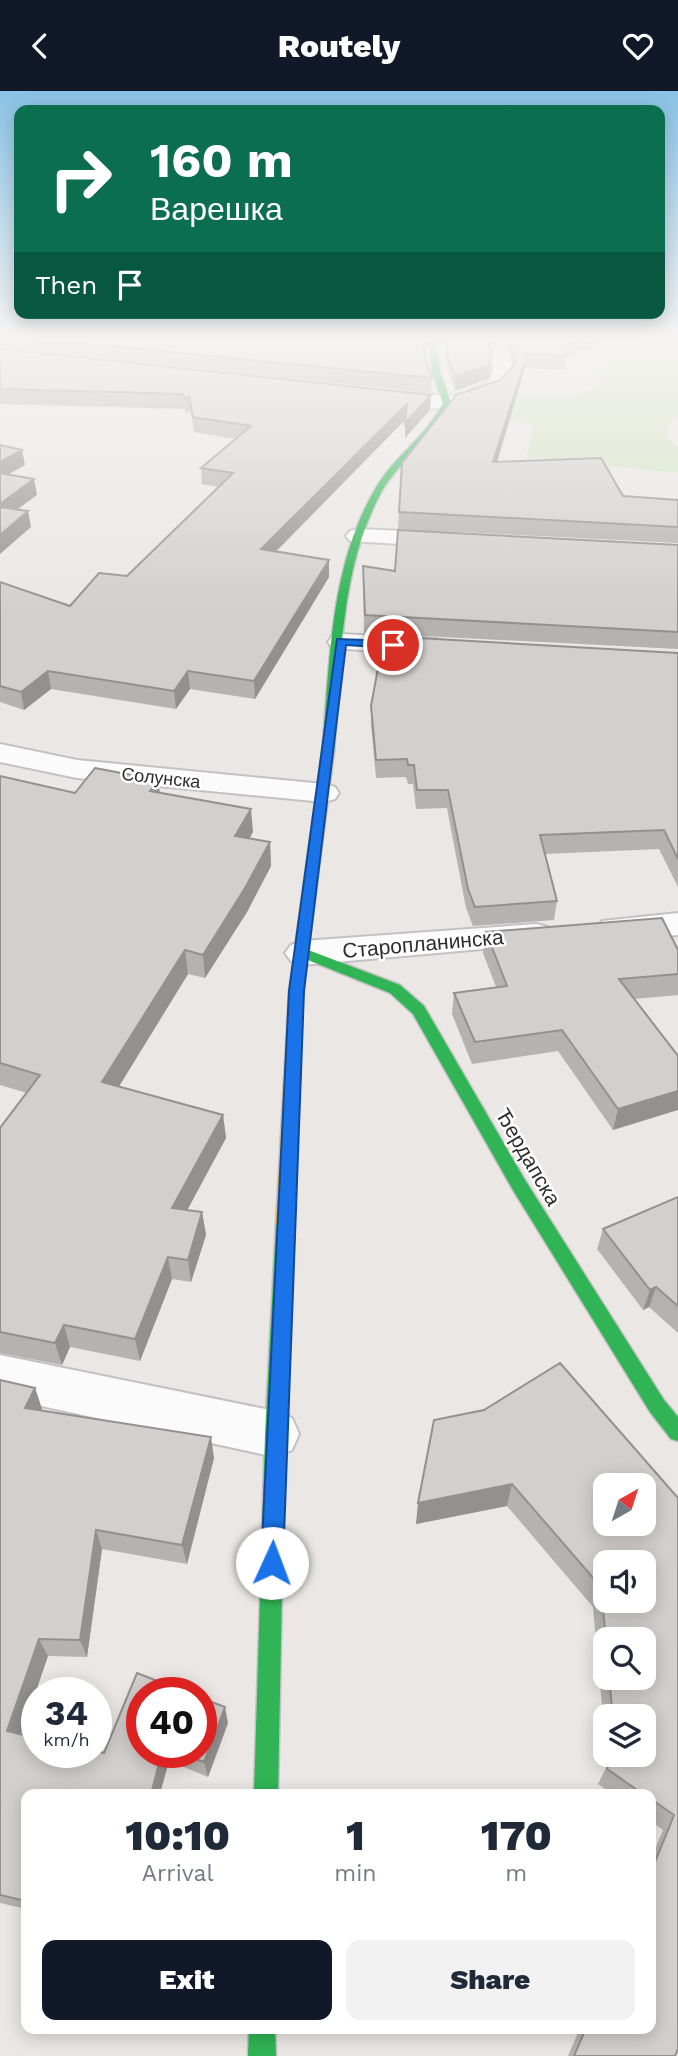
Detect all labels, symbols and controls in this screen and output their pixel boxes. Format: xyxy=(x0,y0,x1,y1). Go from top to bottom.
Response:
icon: back xyxy=(21,27,59,65)
text: Routely xyxy=(278,27,400,65)
icon: heart xyxy=(619,27,657,65)
text: 160 m xyxy=(150,131,293,189)
icon: right xyxy=(35,133,126,224)
text: Варешка xyxy=(150,190,283,228)
icon: arrive xyxy=(111,266,149,304)
text: Then xyxy=(35,270,97,300)
pin xyxy=(363,615,423,675)
icon: arrive xyxy=(374,626,412,664)
street label: Солунска xyxy=(121,763,203,792)
street label: Старопланинска xyxy=(341,924,505,963)
street label: Ђердапска xyxy=(491,1104,566,1210)
north arrow xyxy=(593,1473,656,1537)
map controls xyxy=(593,1473,656,1767)
position arrow xyxy=(235,1526,309,1600)
button: sound xyxy=(593,1550,656,1613)
button: search xyxy=(593,1627,656,1690)
speed limit sign: 40 xyxy=(126,1677,217,1768)
text: 34 xyxy=(45,1692,88,1734)
button: layers xyxy=(593,1704,656,1767)
text: km/h xyxy=(43,1729,90,1750)
text: 10:10 xyxy=(125,1811,230,1860)
text: 1 xyxy=(346,1811,365,1860)
text: 170 xyxy=(481,1811,552,1860)
text: Arrival xyxy=(142,1860,214,1887)
text: min xyxy=(334,1860,377,1887)
text: m xyxy=(505,1860,527,1887)
button: Exit xyxy=(42,1940,332,2020)
button: Share xyxy=(346,1940,635,2020)

